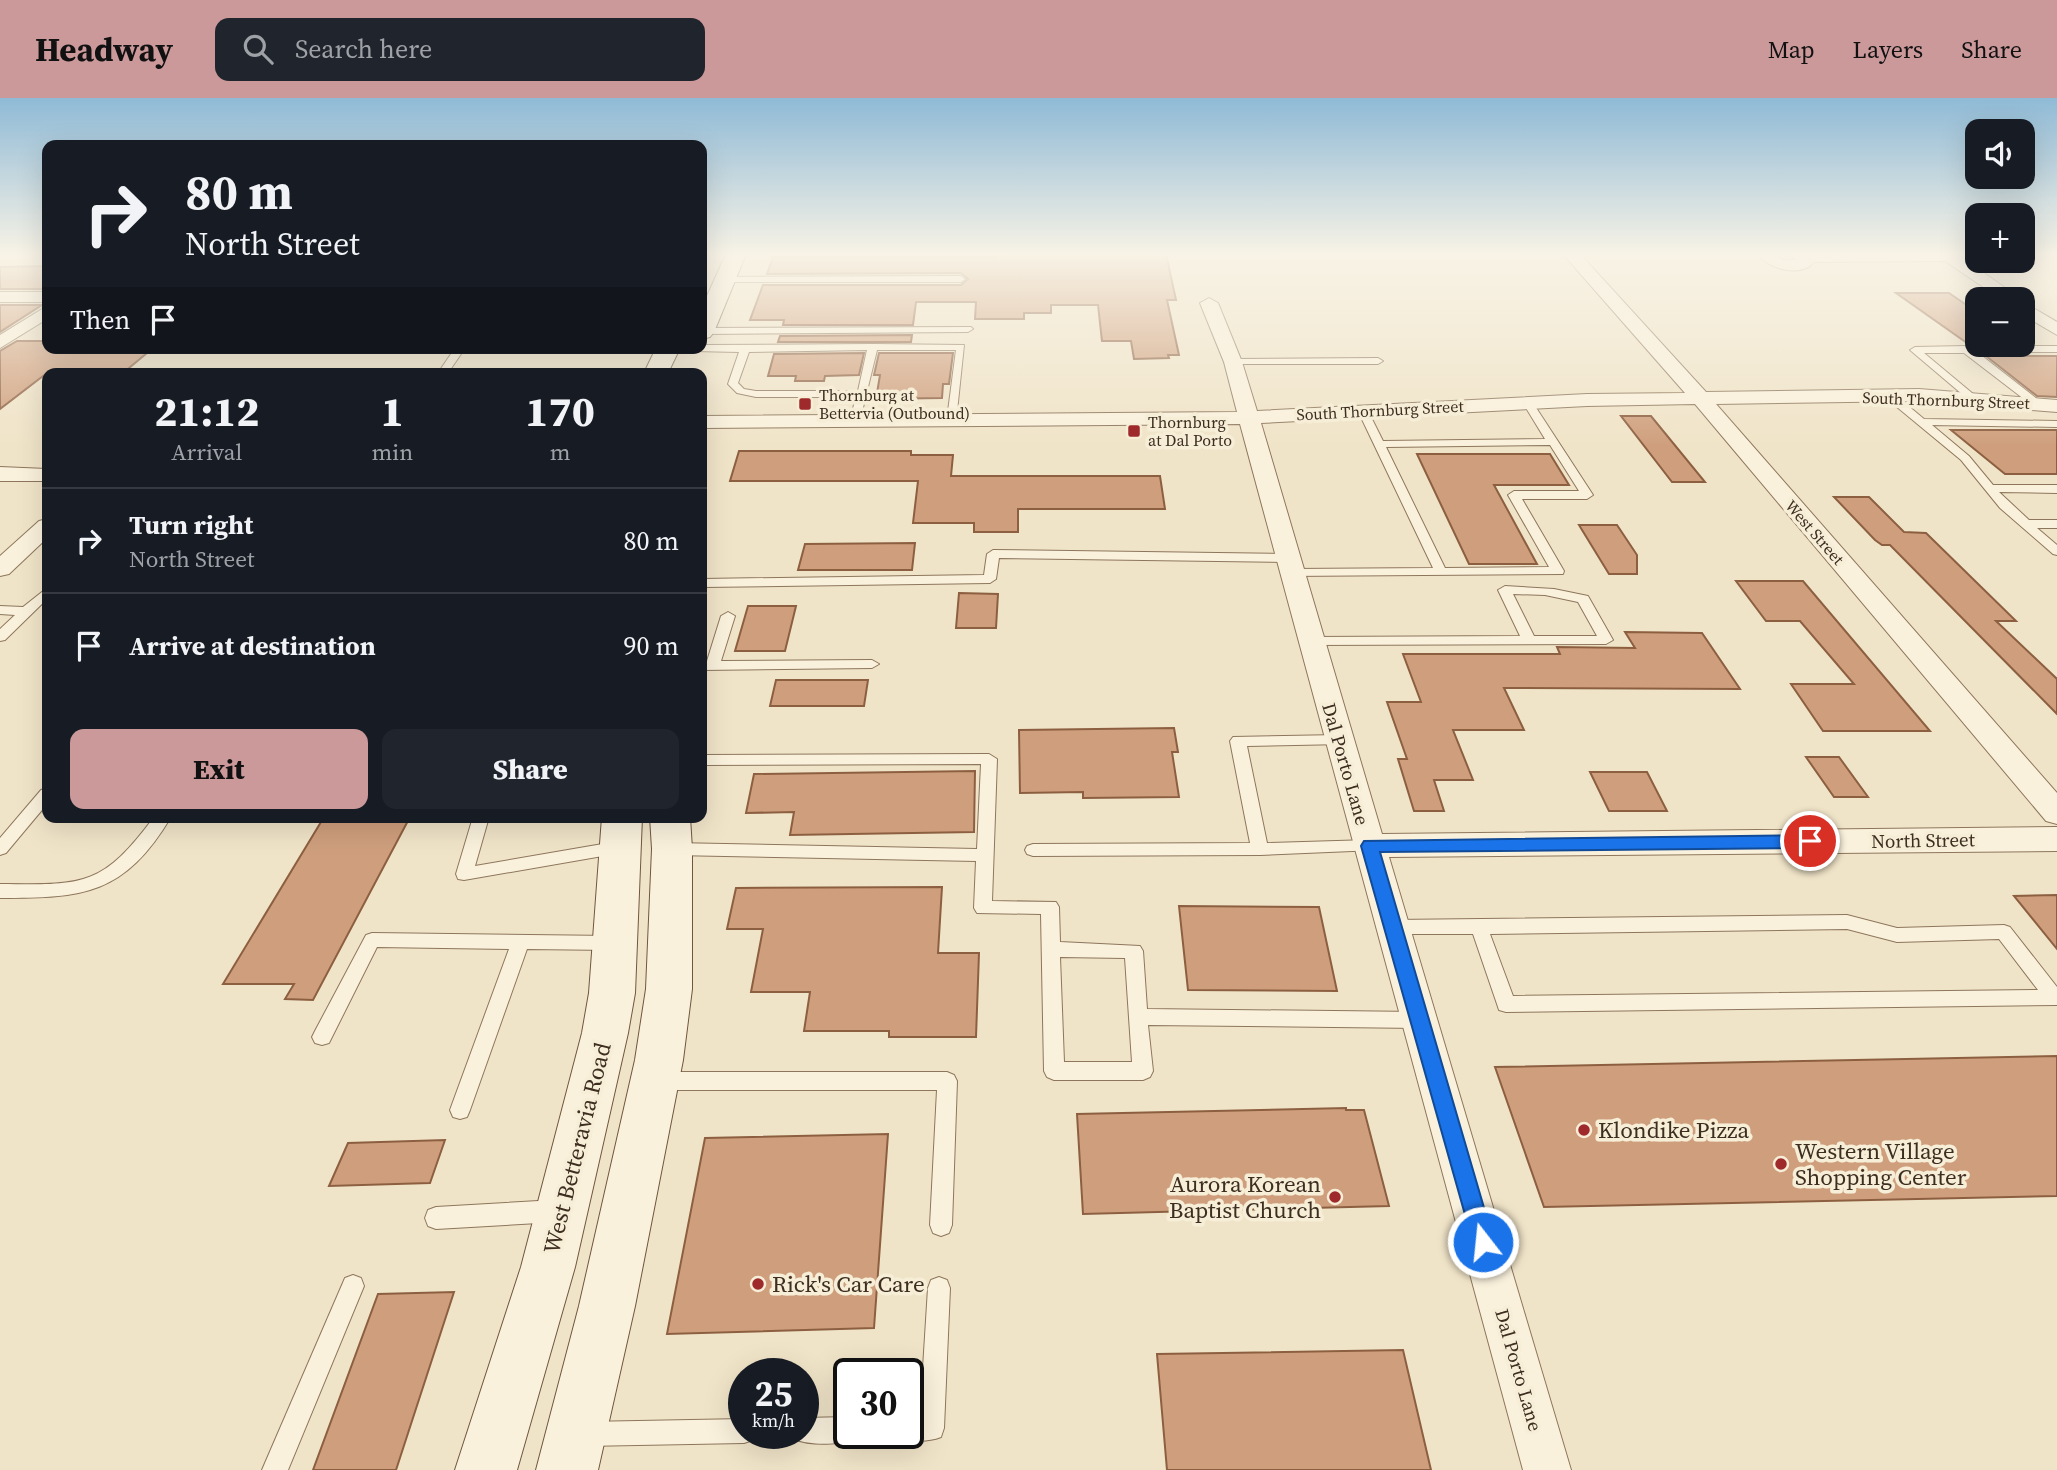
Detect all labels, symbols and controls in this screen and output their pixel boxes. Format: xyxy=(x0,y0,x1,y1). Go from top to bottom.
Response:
search box xyxy=(215,18,705,81)
text: Headway xyxy=(35,27,173,72)
icon: search xyxy=(239,30,277,68)
text: Search here xyxy=(295,31,432,67)
text: Map xyxy=(1768,33,1815,66)
text: Layers xyxy=(1853,33,1923,66)
text: Share xyxy=(1961,33,2022,66)
map controls xyxy=(1965,119,2035,357)
button: sound xyxy=(1965,119,2035,189)
text: 80 m xyxy=(185,158,293,225)
icon: right xyxy=(70,168,161,259)
button: + xyxy=(1965,203,2035,273)
text: North Street xyxy=(185,222,360,266)
button: − xyxy=(1965,287,2035,357)
icon: arrive xyxy=(144,301,182,339)
text: Then xyxy=(70,302,130,338)
text: 21:12 xyxy=(154,382,259,440)
text: 1 xyxy=(381,382,404,440)
text: 170 xyxy=(525,382,595,440)
place label: Thornburg at Bettervia (Outbound) xyxy=(819,384,970,424)
street label: South Thornburg Street xyxy=(1862,386,2031,414)
street label: South Thornburg Street xyxy=(1296,395,1465,425)
marker: Thornburg at Bettervia (Outbound) xyxy=(797,396,813,412)
place label: Thornburg at Dal Porto xyxy=(1148,411,1232,451)
marker: Thornburg at Dal Porto xyxy=(1126,423,1142,439)
text: Arrival xyxy=(171,436,242,468)
text: min xyxy=(372,436,413,468)
text: m xyxy=(550,436,570,468)
street label: West Street xyxy=(1781,495,1850,570)
text: Turn right xyxy=(129,507,253,543)
icon: right xyxy=(70,522,108,560)
text: 80 m xyxy=(624,523,679,559)
text: North Street xyxy=(129,543,255,575)
icon: arrive xyxy=(70,627,108,665)
text: Arrive at destination xyxy=(129,628,376,664)
text: 90 m xyxy=(624,628,679,664)
street label: Dal Porto Lane xyxy=(1316,700,1376,828)
button: Exit xyxy=(70,729,368,809)
button: Share xyxy=(382,729,679,809)
pin xyxy=(1780,811,1840,871)
icon: arrive xyxy=(1791,822,1829,860)
street label: North Street xyxy=(1871,826,1976,854)
street label: West Betteravia Road xyxy=(535,1039,619,1257)
place label: Klondike Pizza xyxy=(1598,1114,1749,1146)
marker: Klondike Pizza xyxy=(1576,1122,1592,1138)
place label: Western Village Shopping Center xyxy=(1795,1135,1967,1193)
marker: Western Village Shopping Center xyxy=(1773,1156,1789,1172)
place label: Aurora Korean Baptist Church xyxy=(1169,1168,1321,1226)
marker: Aurora Korean Baptist Church xyxy=(1327,1189,1343,1205)
position arrow xyxy=(1446,1205,1520,1279)
place label: Rick's Car Care xyxy=(772,1268,925,1300)
marker: Rick's Car Care xyxy=(750,1276,766,1292)
street label: Dal Porto Lane xyxy=(1489,1306,1549,1434)
speed limit sign: 30 xyxy=(833,1358,924,1449)
text: 25 xyxy=(755,1370,792,1418)
text: km/h xyxy=(752,1408,795,1433)

